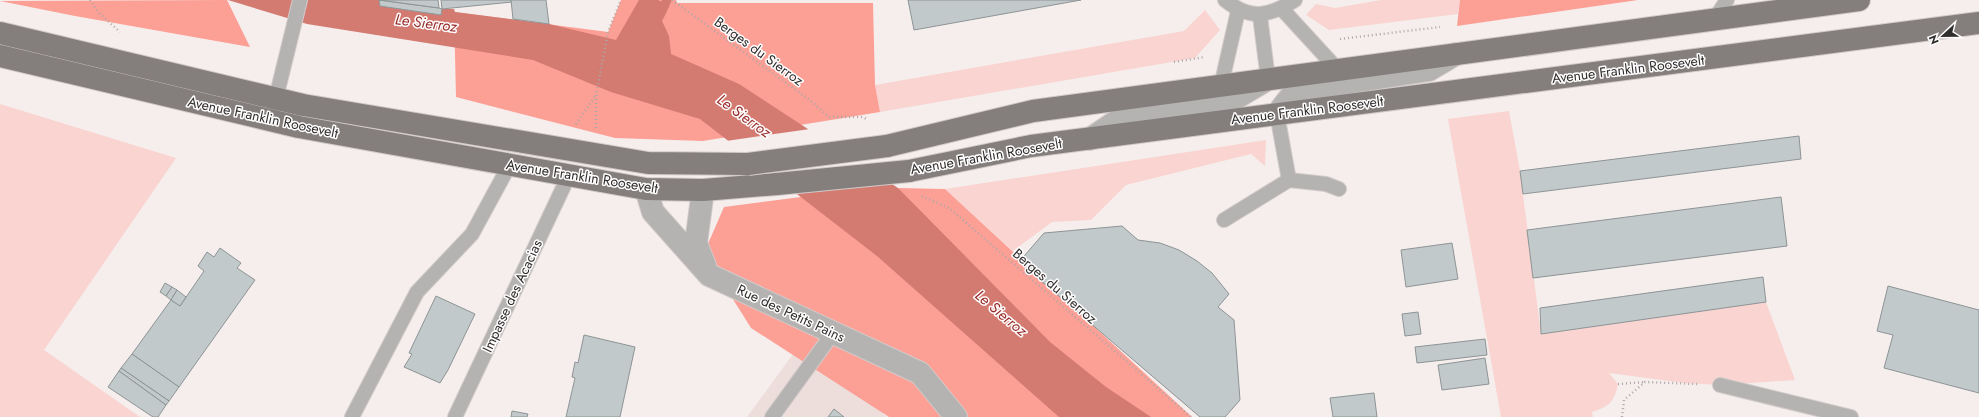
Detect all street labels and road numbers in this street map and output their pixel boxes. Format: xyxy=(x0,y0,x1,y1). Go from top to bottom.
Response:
street label: Berges du Sierroz xyxy=(710,12,808,91)
street label: Avenue Franklin Roosevelt xyxy=(1551,50,1706,88)
street label: Avenue Franklin Roosevelt xyxy=(186,91,341,143)
street label: Avenue Franklin Roosevelt xyxy=(1230,91,1385,129)
street label: Avenue Franklin Roosevelt xyxy=(909,133,1064,179)
street label: Avenue Franklin Roosevelt xyxy=(505,154,660,198)
street label: Impasse des Acacias xyxy=(477,236,547,356)
street label: Berges du Sierroz xyxy=(1008,244,1102,329)
street label: Rue des Petits Pains xyxy=(734,279,849,347)

